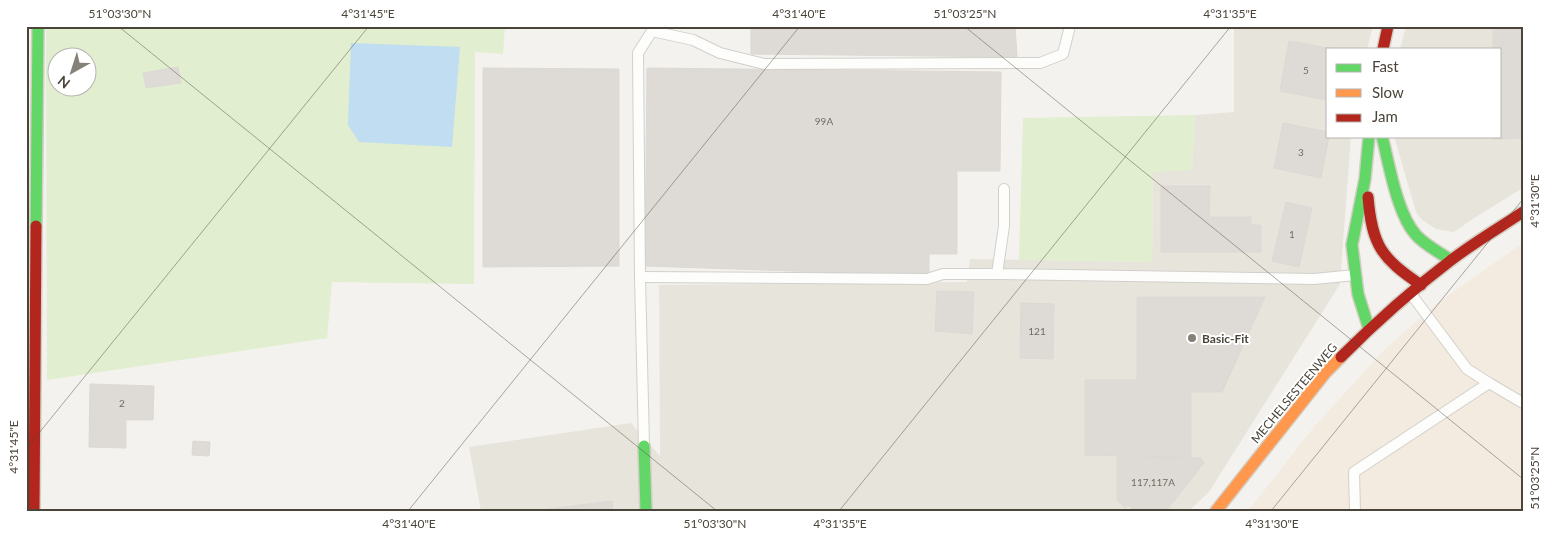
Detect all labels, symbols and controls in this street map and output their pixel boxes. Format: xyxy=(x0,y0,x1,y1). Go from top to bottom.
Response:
text: 51°03'30"N xyxy=(89,6,151,21)
text: 4°31'45"E xyxy=(341,6,395,21)
text: 4°31'40"E xyxy=(772,6,826,21)
text: 51°03'25"N xyxy=(934,6,996,21)
text: 4°31'35"E xyxy=(1203,6,1257,21)
north arrow xyxy=(48,48,98,98)
legend xyxy=(1326,48,1502,138)
text: Fast xyxy=(1372,57,1399,75)
house number: 5 xyxy=(1303,64,1309,76)
text: N xyxy=(54,72,73,92)
text: Slow xyxy=(1372,83,1404,101)
text: Jam xyxy=(1372,107,1398,125)
house number: 99A xyxy=(815,115,833,127)
house number: 3 xyxy=(1298,146,1304,158)
text: 4°31'30"E xyxy=(1527,174,1542,228)
house number: 1 xyxy=(1289,228,1295,240)
house number: 121 xyxy=(1028,325,1046,337)
place label: Basic-Fit xyxy=(1202,331,1249,346)
marker: Basic-Fit xyxy=(1186,332,1198,344)
street label: MECHELSESTEENWEG xyxy=(1248,340,1340,446)
house number: 2 xyxy=(119,397,125,409)
text: 4°31'45"E xyxy=(6,420,21,474)
text: 51°03'25"N xyxy=(1527,447,1542,509)
house number: 117,117A xyxy=(1131,476,1175,488)
text: 4°31'40"E xyxy=(382,516,436,531)
text: 51°03'30"N xyxy=(684,516,746,531)
text: 4°31'35"E xyxy=(813,516,867,531)
text: 4°31'30"E xyxy=(1245,516,1299,531)

